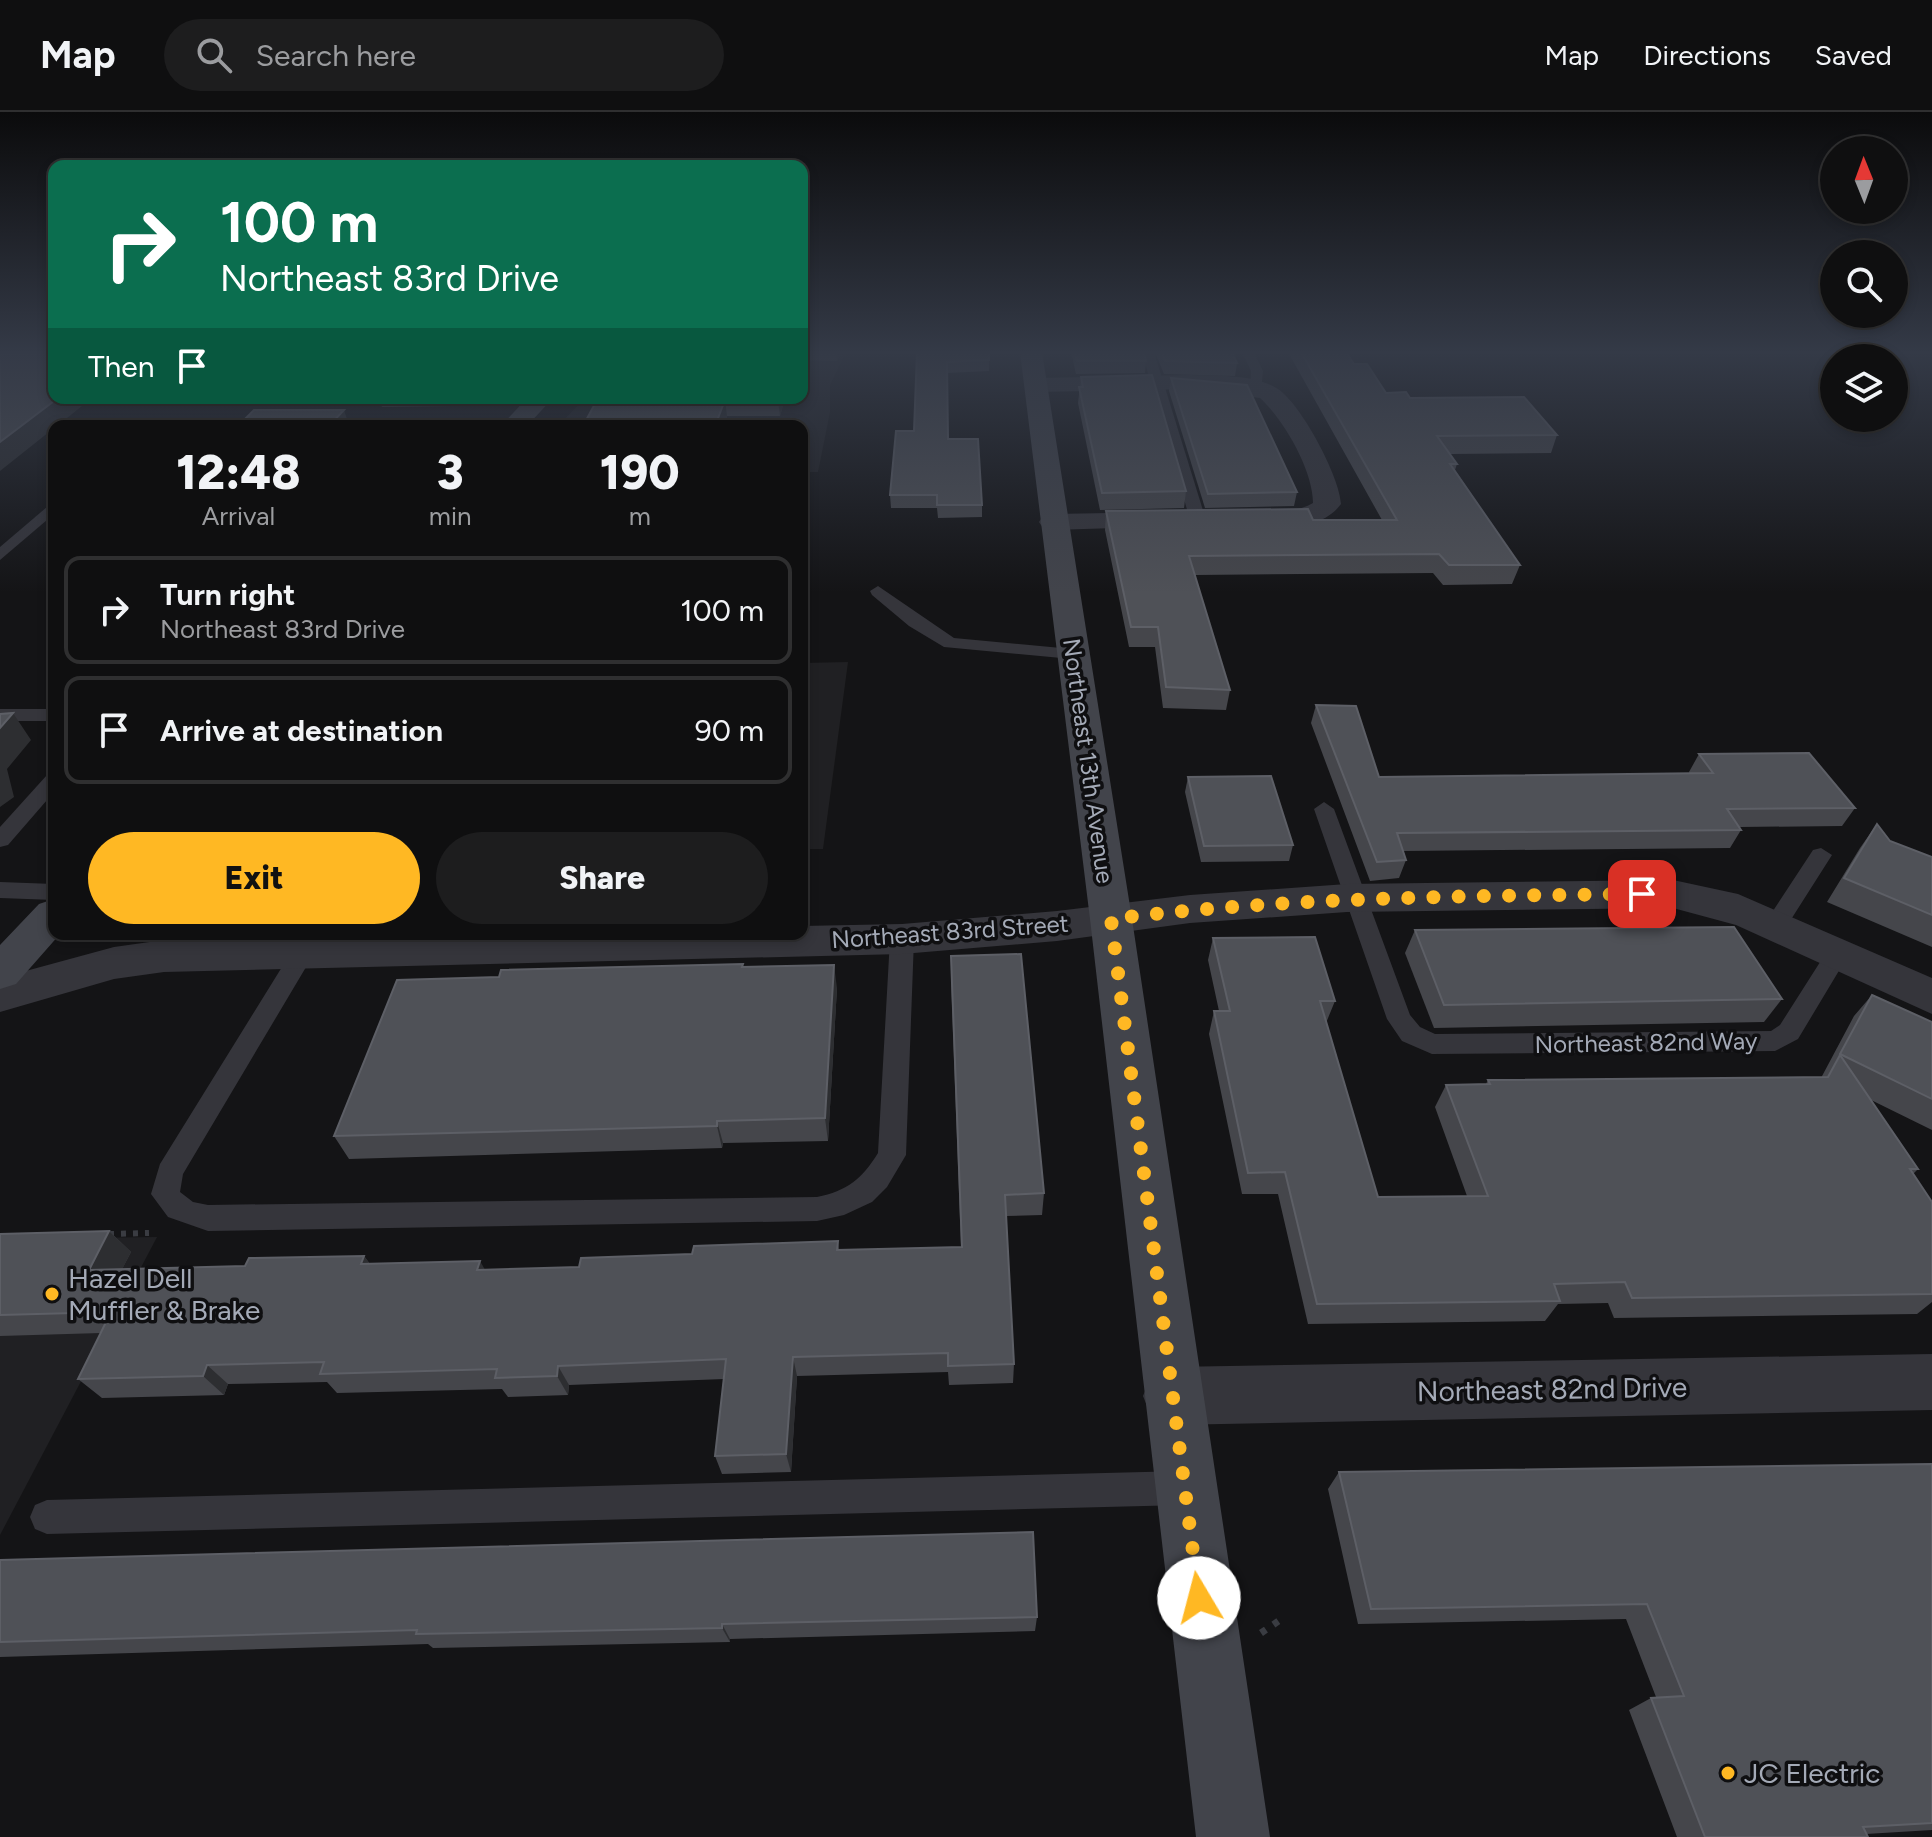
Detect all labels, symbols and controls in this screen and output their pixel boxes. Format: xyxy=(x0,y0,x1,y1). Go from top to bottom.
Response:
search box xyxy=(164,19,724,91)
text: Map xyxy=(40,32,116,78)
icon: search xyxy=(192,33,236,77)
text: Search here xyxy=(256,37,416,74)
text: Map xyxy=(1545,38,1599,72)
text: Directions xyxy=(1643,38,1771,72)
text: Saved xyxy=(1815,38,1892,72)
north arrow xyxy=(1820,136,1908,224)
map controls xyxy=(1820,136,1908,432)
text: 100 m xyxy=(220,189,378,256)
icon: right xyxy=(88,192,192,296)
button: search xyxy=(1820,240,1908,328)
text: Northeast 83rd Drive xyxy=(220,257,559,300)
icon: arrive xyxy=(170,344,214,388)
button: layers xyxy=(1820,344,1908,432)
text: Then xyxy=(88,348,154,385)
text: 12:48 xyxy=(176,443,301,501)
text: 3 xyxy=(437,443,464,501)
text: 190 xyxy=(600,443,680,501)
text: Arrival xyxy=(202,500,275,532)
text: min xyxy=(429,500,472,532)
text: m xyxy=(629,500,651,532)
text: Turn right xyxy=(160,576,295,613)
icon: right xyxy=(92,588,136,632)
text: 100 m xyxy=(680,592,764,629)
text: Northeast 83rd Drive xyxy=(160,613,405,645)
street label: Northeast 13th Avenue xyxy=(1057,637,1120,885)
icon: arrive xyxy=(92,708,136,752)
text: Arrive at destination xyxy=(160,712,443,749)
text: 90 m xyxy=(695,712,764,749)
button: Exit xyxy=(88,832,420,924)
button: Share xyxy=(436,832,768,924)
pin xyxy=(1608,860,1676,928)
icon: arrive xyxy=(1620,872,1664,916)
street label: Northeast 83rd Street xyxy=(830,909,1070,954)
street label: Northeast 82nd Way xyxy=(1534,1026,1758,1059)
place label: Hazel Dell Muffler & Brake xyxy=(68,1261,260,1327)
marker: Hazel Dell Muffler & Brake xyxy=(43,1285,61,1303)
street label: Northeast 82nd Drive xyxy=(1417,1370,1687,1408)
position arrow xyxy=(1157,1556,1241,1640)
place label: JC Electric xyxy=(1744,1756,1880,1790)
marker: JC Electric xyxy=(1719,1764,1737,1782)

